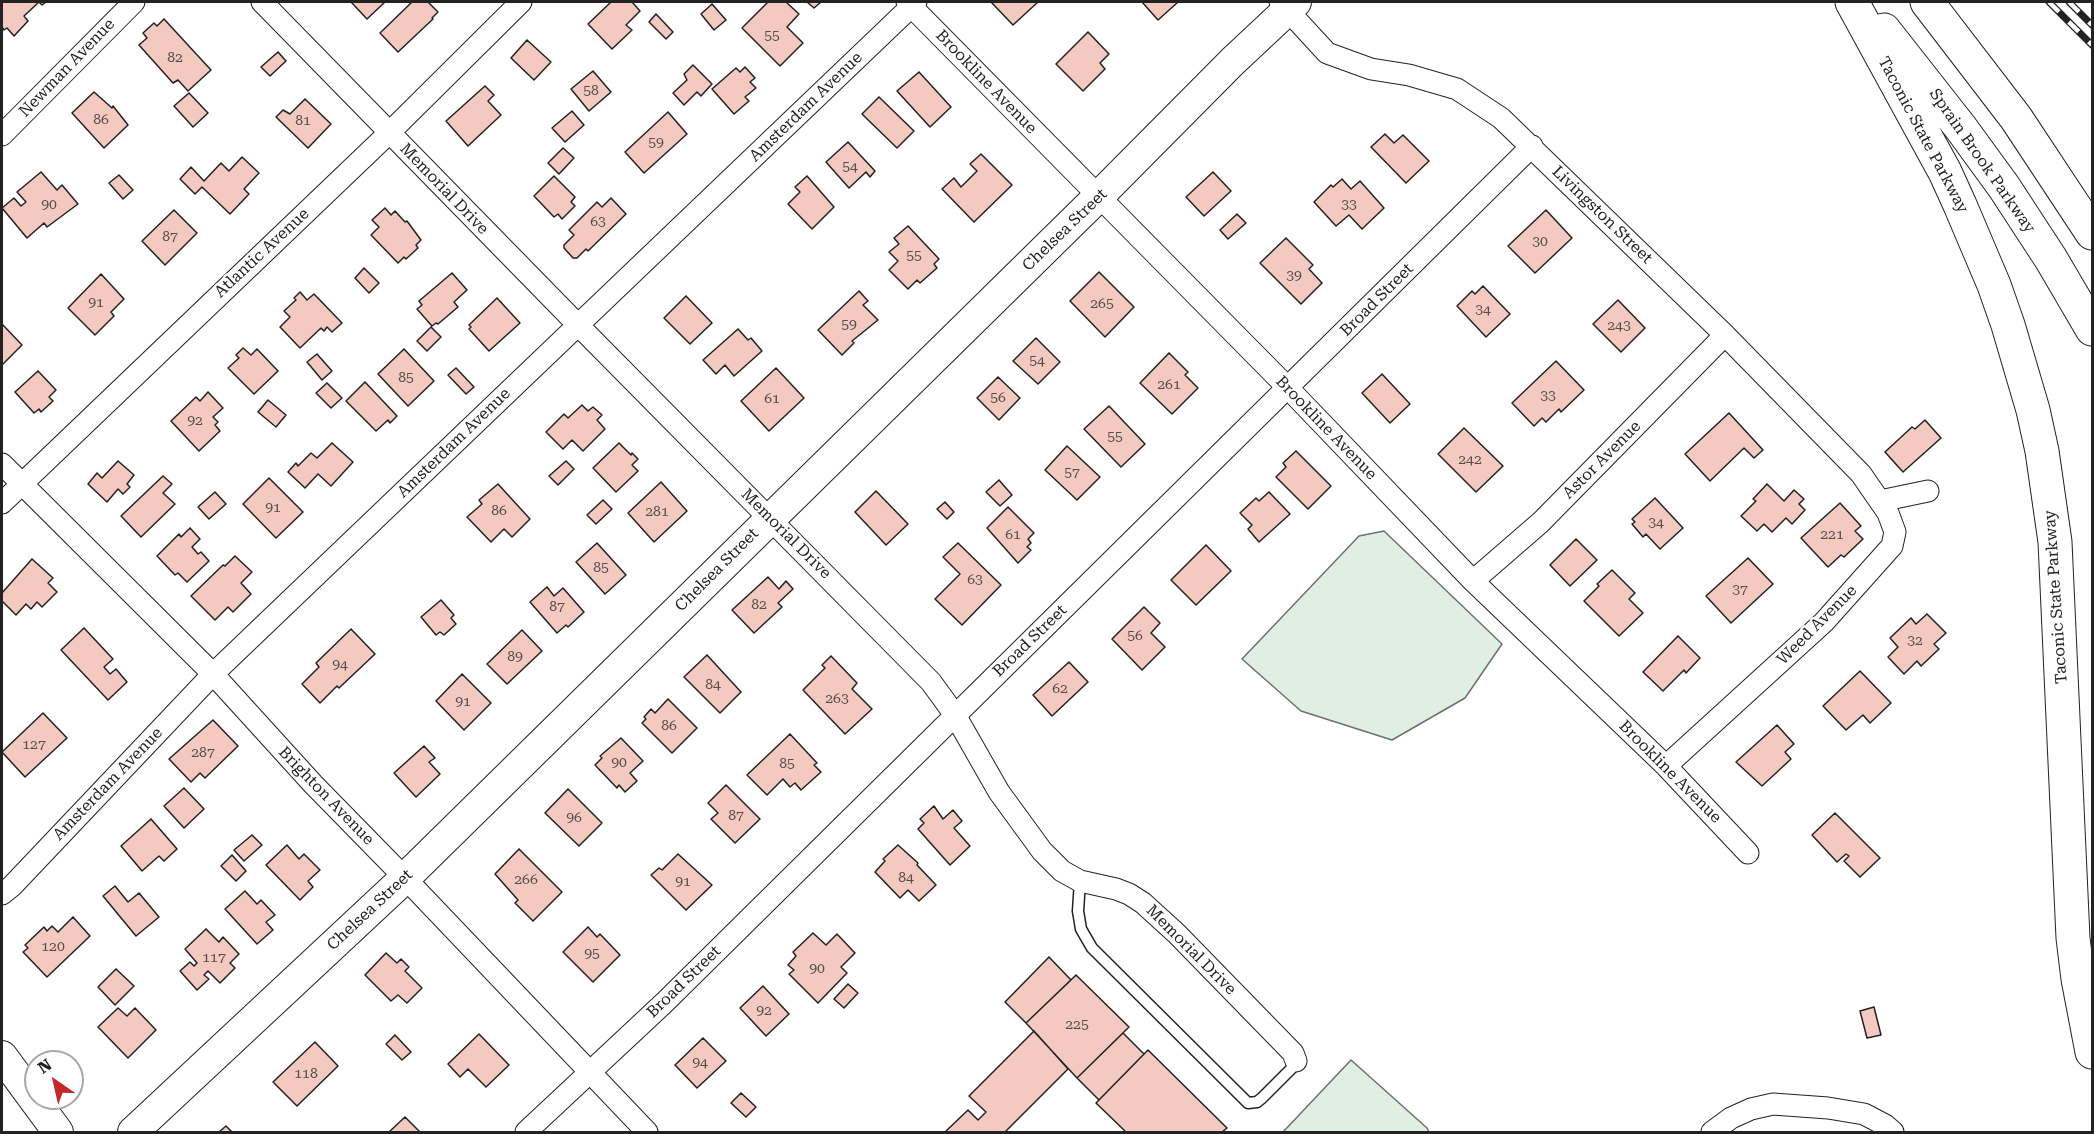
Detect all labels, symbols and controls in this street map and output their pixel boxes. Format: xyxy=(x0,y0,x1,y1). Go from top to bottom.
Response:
street label: Newman Avenue xyxy=(15,15,119,121)
street label: Brookline Avenue xyxy=(931,26,1041,138)
house number: 55 xyxy=(764,28,780,44)
street label: Amsterdam Avenue xyxy=(746,48,866,166)
house number: 82 xyxy=(167,50,183,66)
street label: Taconic State Parkway xyxy=(1874,54,1972,216)
house number: 58 xyxy=(583,83,599,99)
street label: Sprain Brook Parkway xyxy=(1925,85,2039,237)
house number: 86 xyxy=(93,112,109,128)
house number: 81 xyxy=(295,113,311,129)
house number: 59 xyxy=(648,135,664,151)
street label: Memorial Drive xyxy=(396,139,492,239)
house number: 54 xyxy=(842,159,858,175)
street label: Livingston Street xyxy=(1548,162,1656,268)
street label: Chelsea Street xyxy=(1019,185,1111,275)
house number: 90 xyxy=(41,197,57,213)
house number: 33 xyxy=(1341,197,1357,213)
street label: Atlantic Avenue xyxy=(211,204,313,302)
house number: 63 xyxy=(590,214,606,230)
house number: 87 xyxy=(162,229,178,245)
house number: 30 xyxy=(1532,234,1548,250)
house number: 55 xyxy=(906,248,922,264)
street label: Broad Street xyxy=(1336,259,1418,341)
house number: 39 xyxy=(1286,268,1302,284)
house number: 91 xyxy=(88,295,104,311)
house number: 265 xyxy=(1090,296,1114,312)
house number: 34 xyxy=(1475,302,1491,318)
house number: 59 xyxy=(841,317,857,333)
house number: 243 xyxy=(1607,318,1631,334)
house number: 54 xyxy=(1029,353,1045,369)
house number: 85 xyxy=(398,370,414,386)
street label: Brookline Avenue xyxy=(1271,372,1381,484)
house number: 261 xyxy=(1157,377,1181,393)
street label: Amsterdam Avenue xyxy=(394,384,514,502)
house number: 33 xyxy=(1540,388,1556,404)
house number: 56 xyxy=(990,390,1006,406)
house number: 61 xyxy=(764,391,780,407)
house number: 92 xyxy=(187,413,203,429)
street label: Astor Avenue xyxy=(1559,417,1645,503)
house number: 55 xyxy=(1107,429,1123,445)
house number: 242 xyxy=(1458,452,1482,468)
house number: 57 xyxy=(1064,465,1080,481)
street label: Memorial Drive xyxy=(737,485,835,583)
house number: 91 xyxy=(265,500,281,516)
house number: 86 xyxy=(491,503,507,519)
house number: 281 xyxy=(645,504,669,520)
street label: Taconic State Parkway xyxy=(2040,509,2072,685)
house number: 34 xyxy=(1648,515,1664,531)
street label: Chelsea Street xyxy=(671,524,763,616)
house number: 61 xyxy=(1005,527,1021,543)
house number: 221 xyxy=(1820,527,1844,543)
house number: 85 xyxy=(593,560,609,576)
house number: 63 xyxy=(967,572,983,588)
street label: Weed Avenue xyxy=(1773,581,1861,669)
house number: 37 xyxy=(1732,582,1748,598)
house number: 82 xyxy=(751,597,767,613)
house number: 87 xyxy=(549,599,565,615)
street label: Broad Street xyxy=(989,601,1071,681)
house number: 56 xyxy=(1127,628,1143,644)
house number: 32 xyxy=(1907,633,1923,649)
house number: 89 xyxy=(507,649,523,665)
house number: 94 xyxy=(332,657,348,673)
house number: 84 xyxy=(705,677,721,693)
house number: 62 xyxy=(1052,681,1068,697)
house number: 263 xyxy=(825,691,849,707)
house number: 91 xyxy=(455,694,471,710)
street label: Brookline Avenue xyxy=(1615,717,1725,827)
house number: 86 xyxy=(661,718,677,734)
street label: Amsterdam Avenue xyxy=(49,724,167,844)
house number: 127 xyxy=(22,737,46,753)
street label: Brighton Avenue xyxy=(274,743,378,849)
house number: 287 xyxy=(191,745,215,761)
house number: 90 xyxy=(611,755,627,771)
house number: 85 xyxy=(779,756,795,772)
house number: 87 xyxy=(728,808,744,824)
house number: 96 xyxy=(566,810,582,826)
street label: Chelsea Street xyxy=(323,865,417,955)
house number: 84 xyxy=(898,870,914,886)
house number: 266 xyxy=(514,872,538,888)
house number: 91 xyxy=(675,874,691,890)
street label: Memorial Drive xyxy=(1142,901,1240,999)
house number: 120 xyxy=(41,939,65,955)
street label: Broad Street xyxy=(643,942,725,1022)
house number: 95 xyxy=(584,946,600,962)
house number: 117 xyxy=(202,950,226,966)
house number: 90 xyxy=(809,961,825,977)
house number: 92 xyxy=(756,1003,772,1019)
house number: 225 xyxy=(1065,1017,1089,1033)
north arrow xyxy=(24,1050,84,1110)
text: N xyxy=(34,1055,55,1078)
house number: 94 xyxy=(692,1055,708,1071)
house number: 118 xyxy=(294,1066,318,1082)

